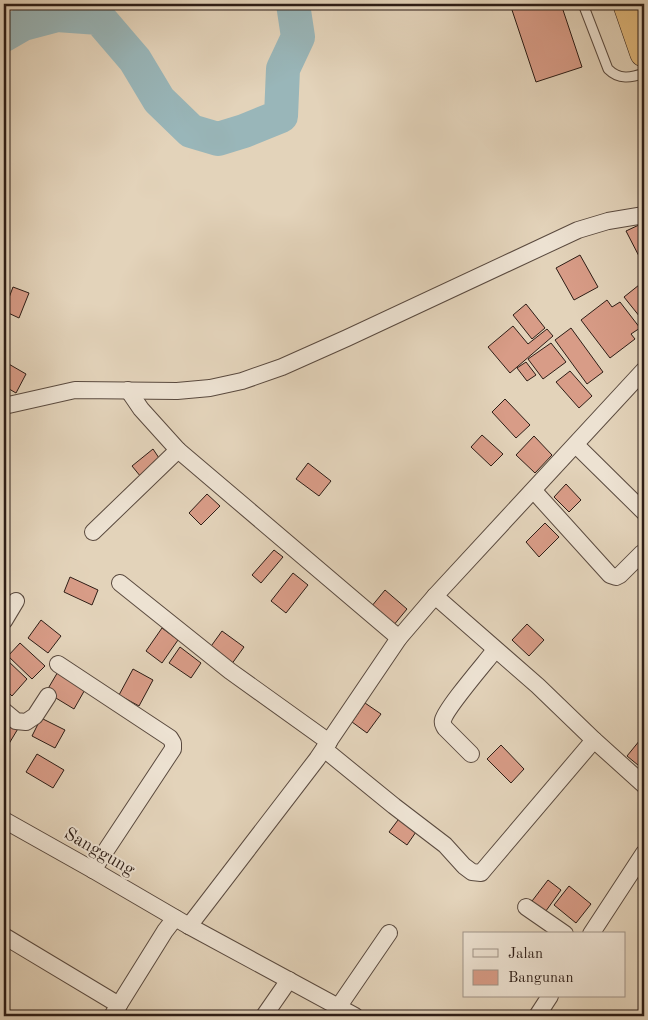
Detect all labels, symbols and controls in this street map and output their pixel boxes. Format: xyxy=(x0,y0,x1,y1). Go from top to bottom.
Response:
street label: Sanggung xyxy=(61,825,138,879)
legend xyxy=(463,932,626,998)
text: Jalan xyxy=(508,947,543,962)
text: Bangunan xyxy=(508,971,574,986)

